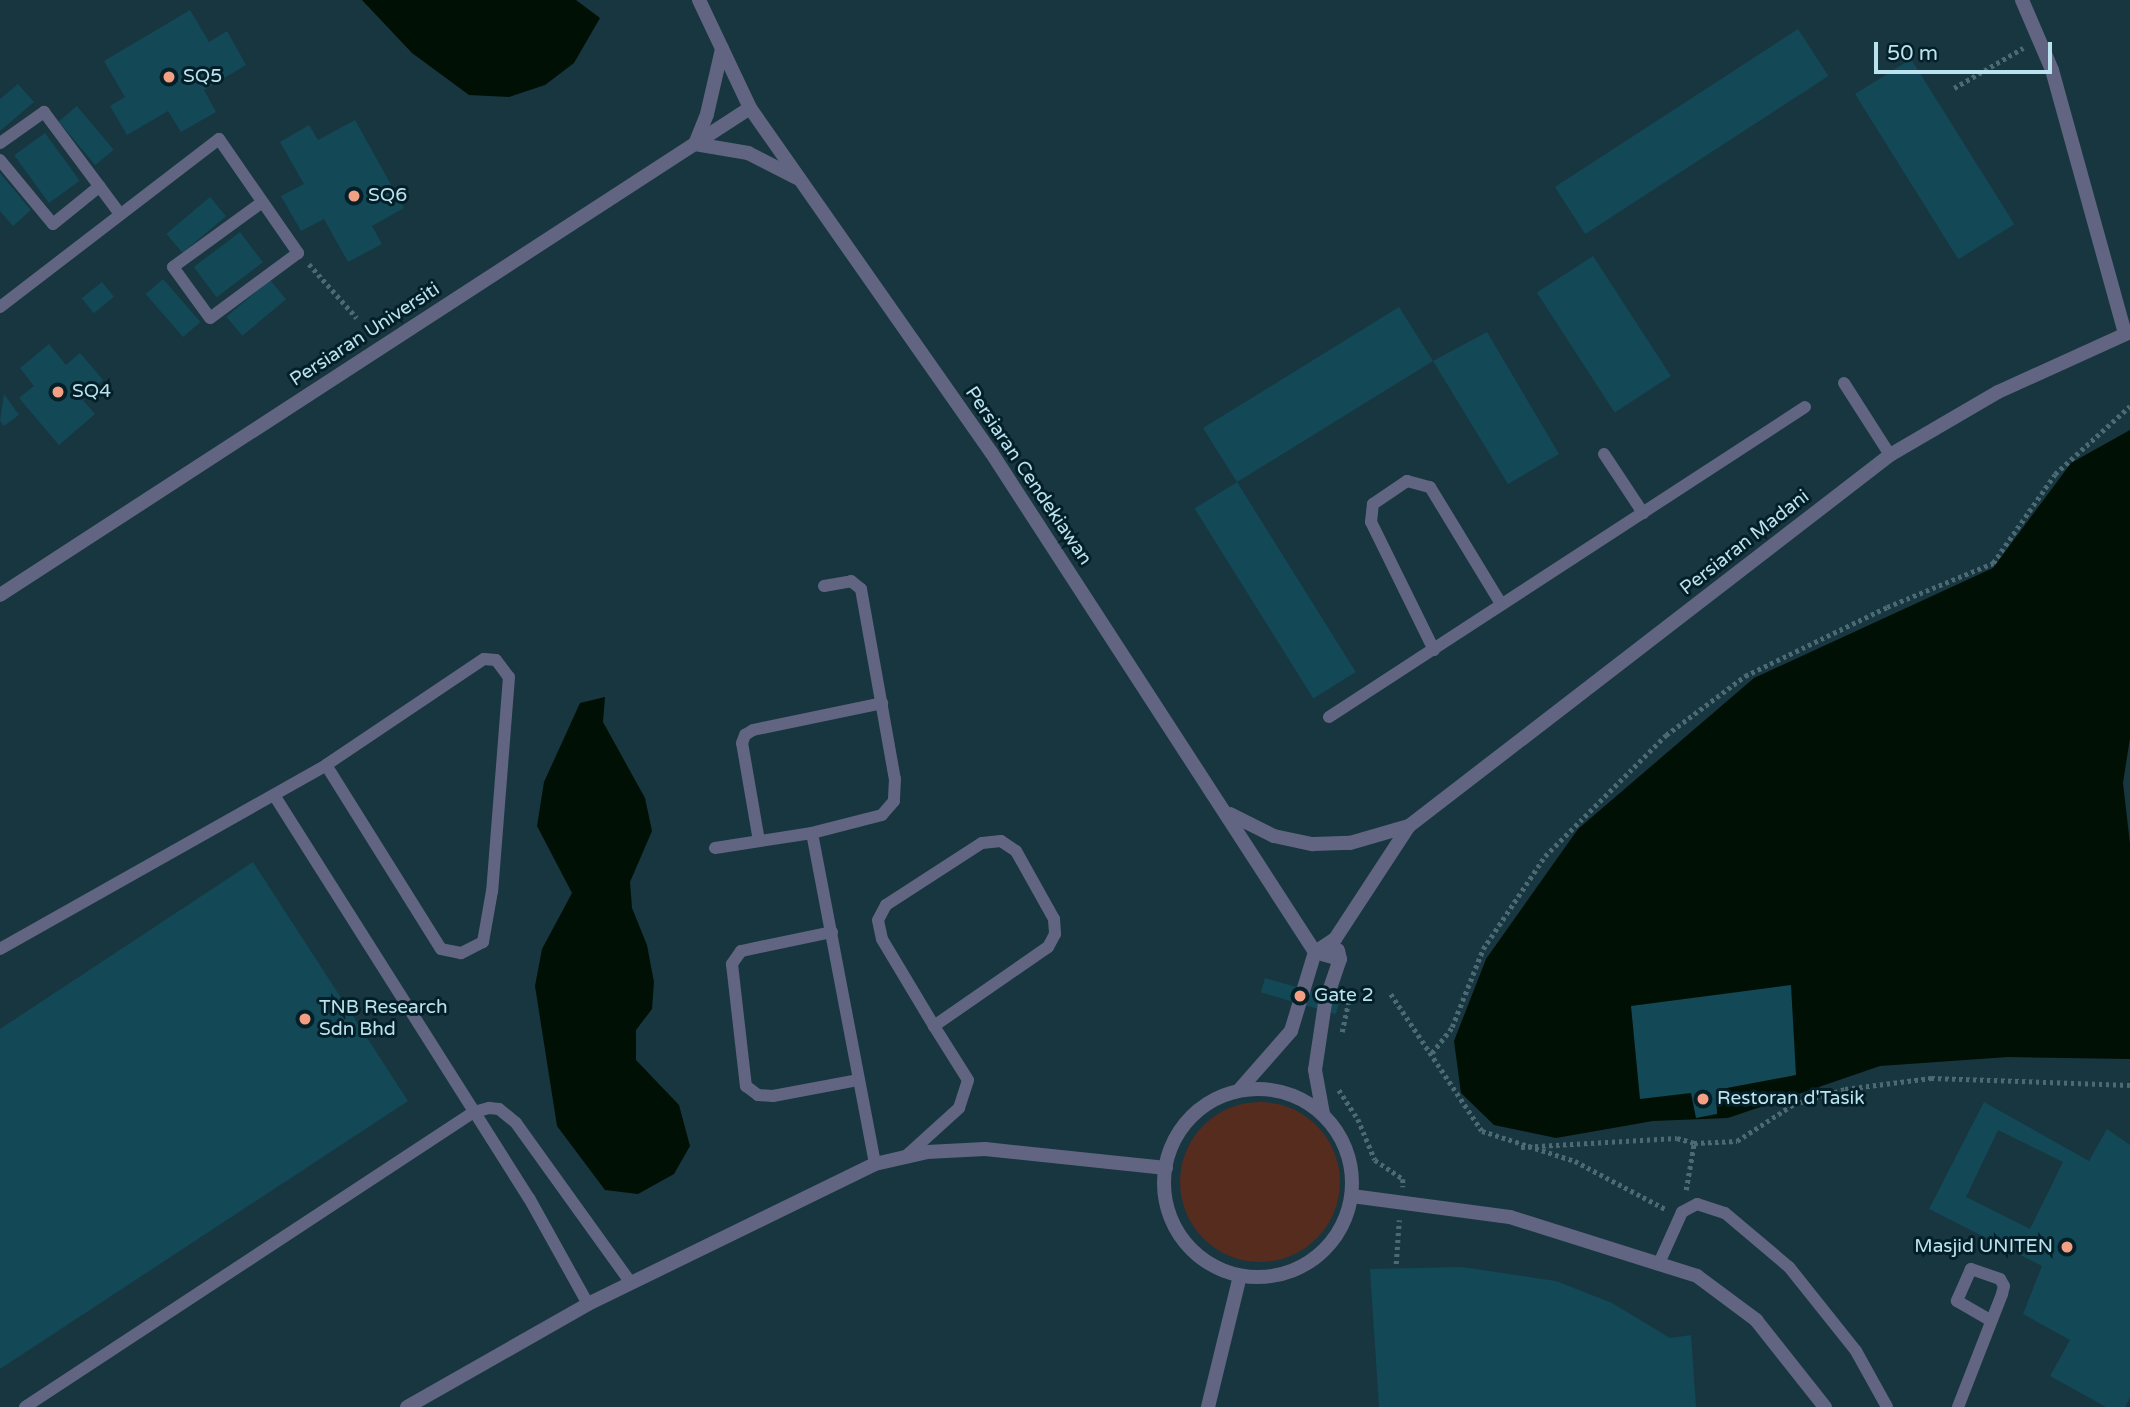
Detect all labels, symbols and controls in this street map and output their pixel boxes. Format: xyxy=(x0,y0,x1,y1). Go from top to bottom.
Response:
scale bar xyxy=(1878,28,2056,72)
text: 50 m xyxy=(1887,41,1938,66)
place label: SQ5 xyxy=(183,66,222,88)
marker: SQ5 xyxy=(161,69,177,85)
place label: SQ6 xyxy=(368,185,407,207)
marker: SQ6 xyxy=(346,188,362,204)
street label: Persiaran Universiti xyxy=(286,278,444,392)
place label: SQ4 xyxy=(72,381,111,403)
street label: Persiaran Cendekiawan xyxy=(960,382,1096,570)
marker: SQ4 xyxy=(50,384,66,400)
street label: Persiaran Madani xyxy=(1676,486,1814,600)
place label: Gate 2 xyxy=(1314,985,1374,1007)
marker: Gate 2 xyxy=(1292,988,1308,1004)
place label: TNB Research Sdn Bhd xyxy=(319,997,447,1041)
marker: TNB Research Sdn Bhd xyxy=(297,1011,313,1027)
place label: Restoran d'Tasik xyxy=(1717,1088,1865,1110)
marker: Restoran d'Tasik xyxy=(1695,1091,1711,1107)
place label: Masjid UNITEN xyxy=(1914,1236,2053,1258)
marker: Masjid UNITEN xyxy=(2059,1239,2075,1255)

